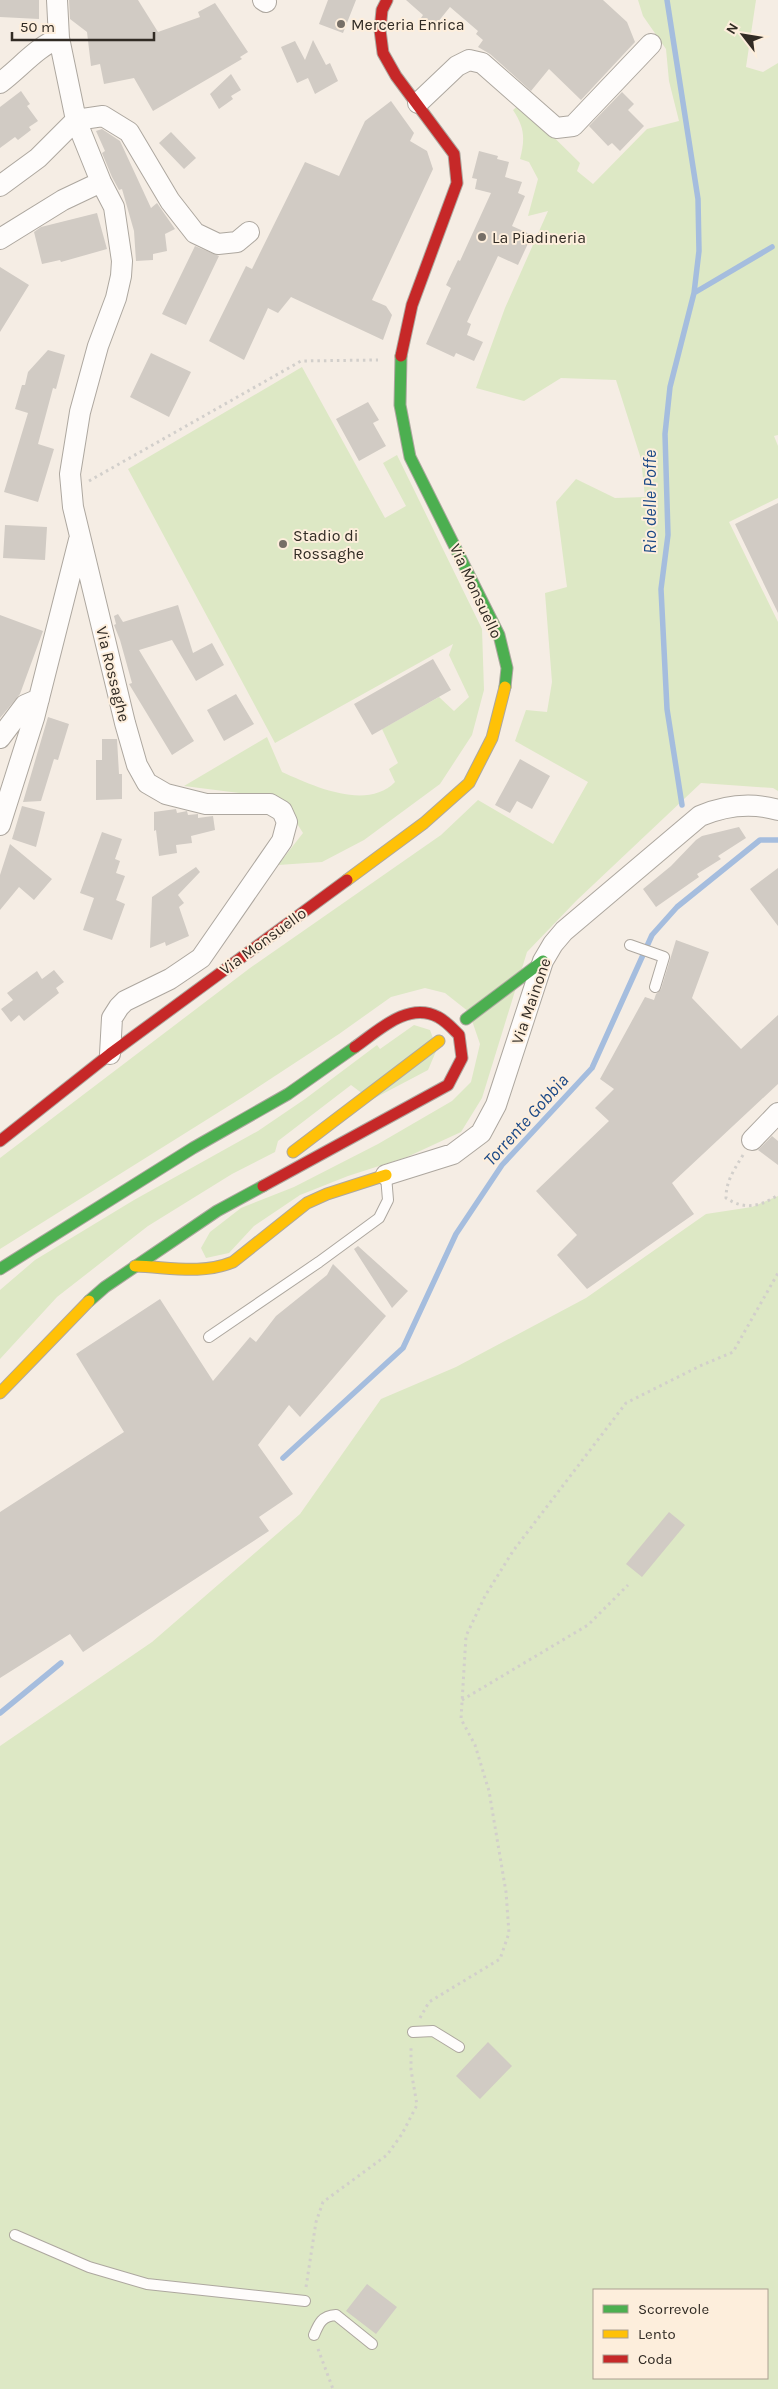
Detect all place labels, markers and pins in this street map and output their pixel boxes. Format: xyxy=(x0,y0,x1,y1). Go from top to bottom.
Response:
place label: Merceria Enrica xyxy=(351,15,464,34)
marker: Merceria Enrica xyxy=(335,18,347,30)
place label: La Piadineria xyxy=(492,228,586,247)
marker: La Piadineria xyxy=(476,231,488,243)
place label: Stadio di Rossaghe xyxy=(293,526,364,563)
marker: Stadio di Rossaghe xyxy=(277,538,289,550)

